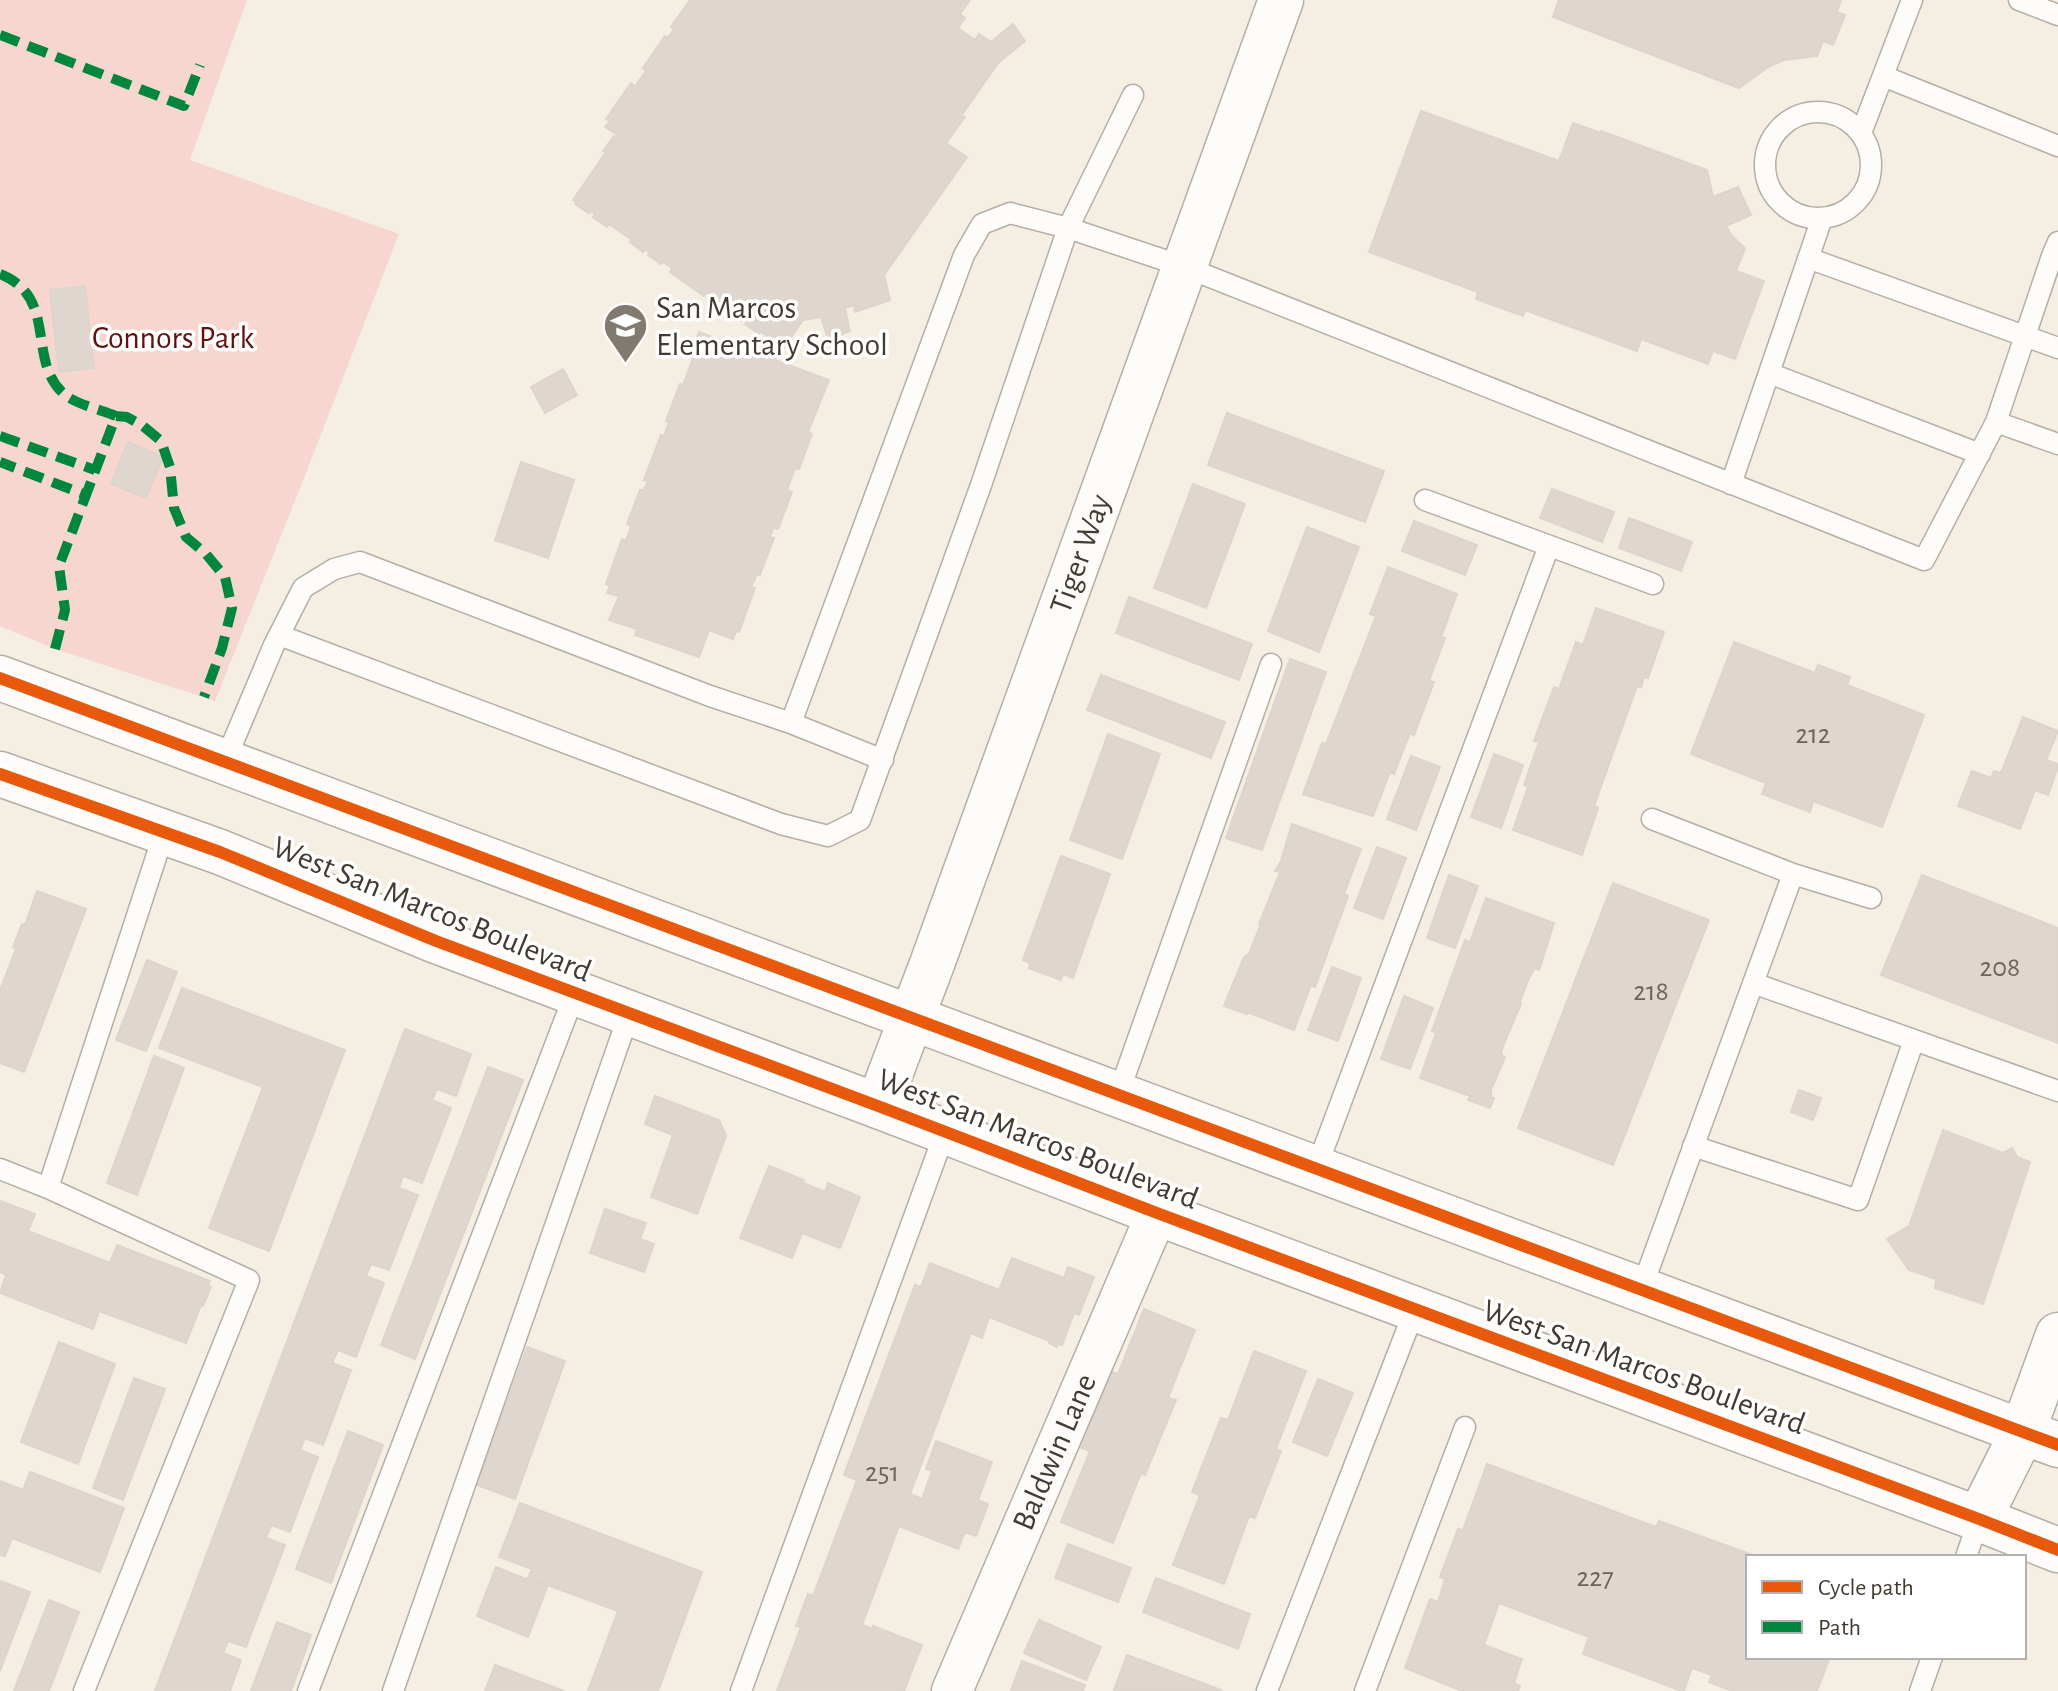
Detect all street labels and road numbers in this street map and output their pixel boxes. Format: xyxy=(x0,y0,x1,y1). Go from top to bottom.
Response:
street label: Tiger Way xyxy=(1044,490,1117,618)
street label: West San Marcos Boulevard xyxy=(268,830,596,988)
street label: West San Marcos Boulevard xyxy=(873,1063,1203,1215)
street label: West San Marcos Boulevard xyxy=(1478,1294,1810,1440)
street label: Baldwin Lane xyxy=(1007,1369,1102,1535)

